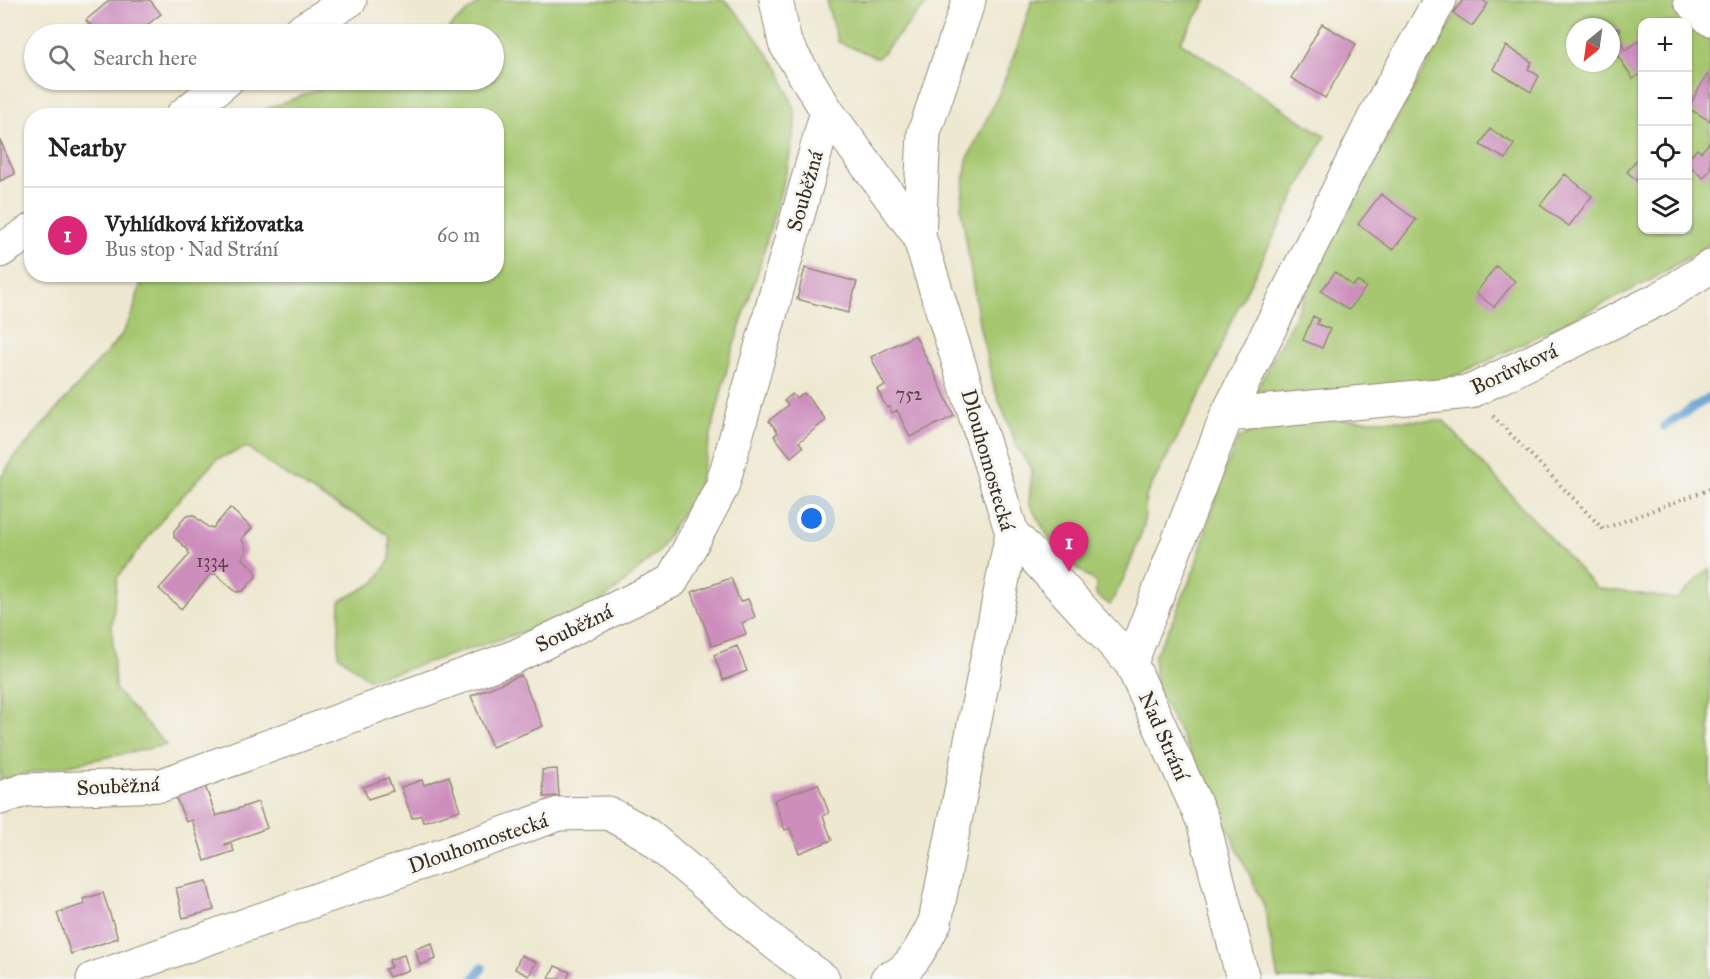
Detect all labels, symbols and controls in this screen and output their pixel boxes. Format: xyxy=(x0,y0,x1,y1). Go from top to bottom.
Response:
north arrow xyxy=(1566,18,1620,72)
map controls xyxy=(1638,18,1692,234)
button: + xyxy=(1638,18,1692,72)
search box xyxy=(24,24,504,90)
icon: search xyxy=(45,41,78,74)
text: Search here xyxy=(93,44,197,71)
button: − xyxy=(1638,72,1692,126)
button: locate xyxy=(1638,126,1692,180)
text: Nearby xyxy=(48,131,126,163)
street label: Souběžná xyxy=(781,147,829,234)
button: layers xyxy=(1638,180,1692,234)
text: Vyhlídková křižovatka xyxy=(105,210,304,237)
text: 1 xyxy=(64,223,71,247)
text: 60 m xyxy=(437,223,480,247)
text: Bus stop · Nad Strání xyxy=(105,237,278,261)
street label: Borůvková xyxy=(1467,338,1562,400)
house number: 752 xyxy=(896,383,923,405)
street label: Dlouhomostecká xyxy=(955,386,1021,534)
your location xyxy=(797,504,826,533)
pin: 1 xyxy=(1050,522,1088,572)
house number: 1334 xyxy=(196,550,229,572)
street label: Souběžná xyxy=(531,598,617,658)
street label: Nad Strání xyxy=(1133,687,1196,786)
street label: Souběžná xyxy=(76,771,160,801)
street label: Dlouhomostecká xyxy=(405,807,551,879)

